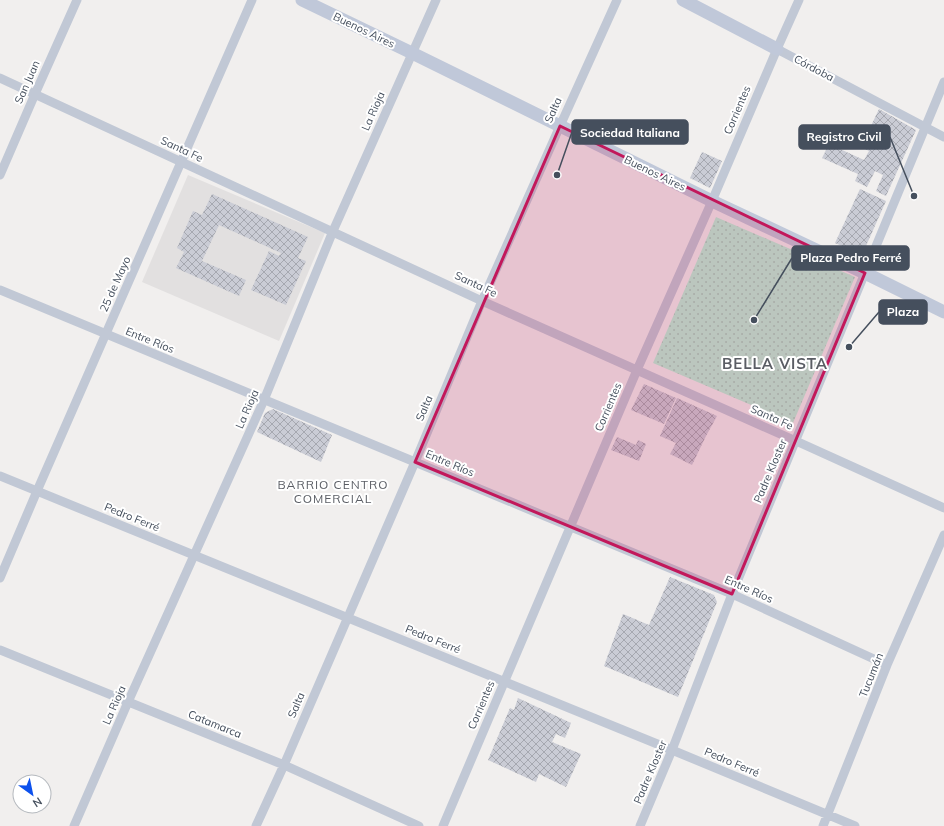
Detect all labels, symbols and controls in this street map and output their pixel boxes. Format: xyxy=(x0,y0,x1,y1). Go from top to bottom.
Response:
street label: Buenos Aires xyxy=(331,9,397,51)
street label: Córdoba xyxy=(792,52,836,84)
street label: San Juan xyxy=(11,58,43,106)
street label: Corrientes xyxy=(720,83,754,137)
street label: La Rioja xyxy=(358,89,388,133)
street label: Salta xyxy=(541,95,565,125)
callout: Sociedad Italiana xyxy=(572,120,688,144)
text: Sociedad Italiana xyxy=(580,125,680,140)
callout: Registro Civil xyxy=(799,125,890,149)
text: Registro Civil xyxy=(806,129,882,144)
street label: Santa Fe xyxy=(159,133,205,165)
street label: Buenos Aires xyxy=(622,152,688,194)
callout: Plaza Pedro Ferré xyxy=(792,246,909,270)
text: Plaza Pedro Ferré xyxy=(800,250,902,265)
street label: 25 de Mayo xyxy=(96,254,134,314)
street label: Santa Fe xyxy=(453,268,499,300)
callout: Plaza xyxy=(879,300,927,324)
text: Plaza xyxy=(887,304,919,319)
street label: Entre Ríos xyxy=(123,324,177,356)
district label: BELLA VISTA xyxy=(722,354,828,373)
street label: Corrientes xyxy=(591,380,625,434)
street label: La Rioja xyxy=(232,387,262,431)
street label: Salta xyxy=(412,393,436,423)
street label: Santa Fe xyxy=(749,401,795,433)
street label: Padre Kloster xyxy=(750,437,790,505)
street label: Entre Ríos xyxy=(424,446,476,480)
district label: BARRIO CENTRO COMERCIAL xyxy=(278,477,389,506)
street label: Pedro Ferré xyxy=(102,500,162,534)
street label: Entre Ríos xyxy=(723,572,775,606)
street label: Pedro Ferré xyxy=(403,622,463,656)
street label: Tucumán xyxy=(856,651,886,699)
street label: Corrientes xyxy=(464,678,498,732)
street label: La Rioja xyxy=(99,683,129,727)
street label: Salta xyxy=(284,690,308,720)
street label: Catamarca xyxy=(186,707,244,741)
street label: Padre Kloster xyxy=(630,738,670,806)
street label: Pedro Ferré xyxy=(702,744,762,780)
north arrow xyxy=(12,774,52,814)
text: N xyxy=(30,794,45,811)

